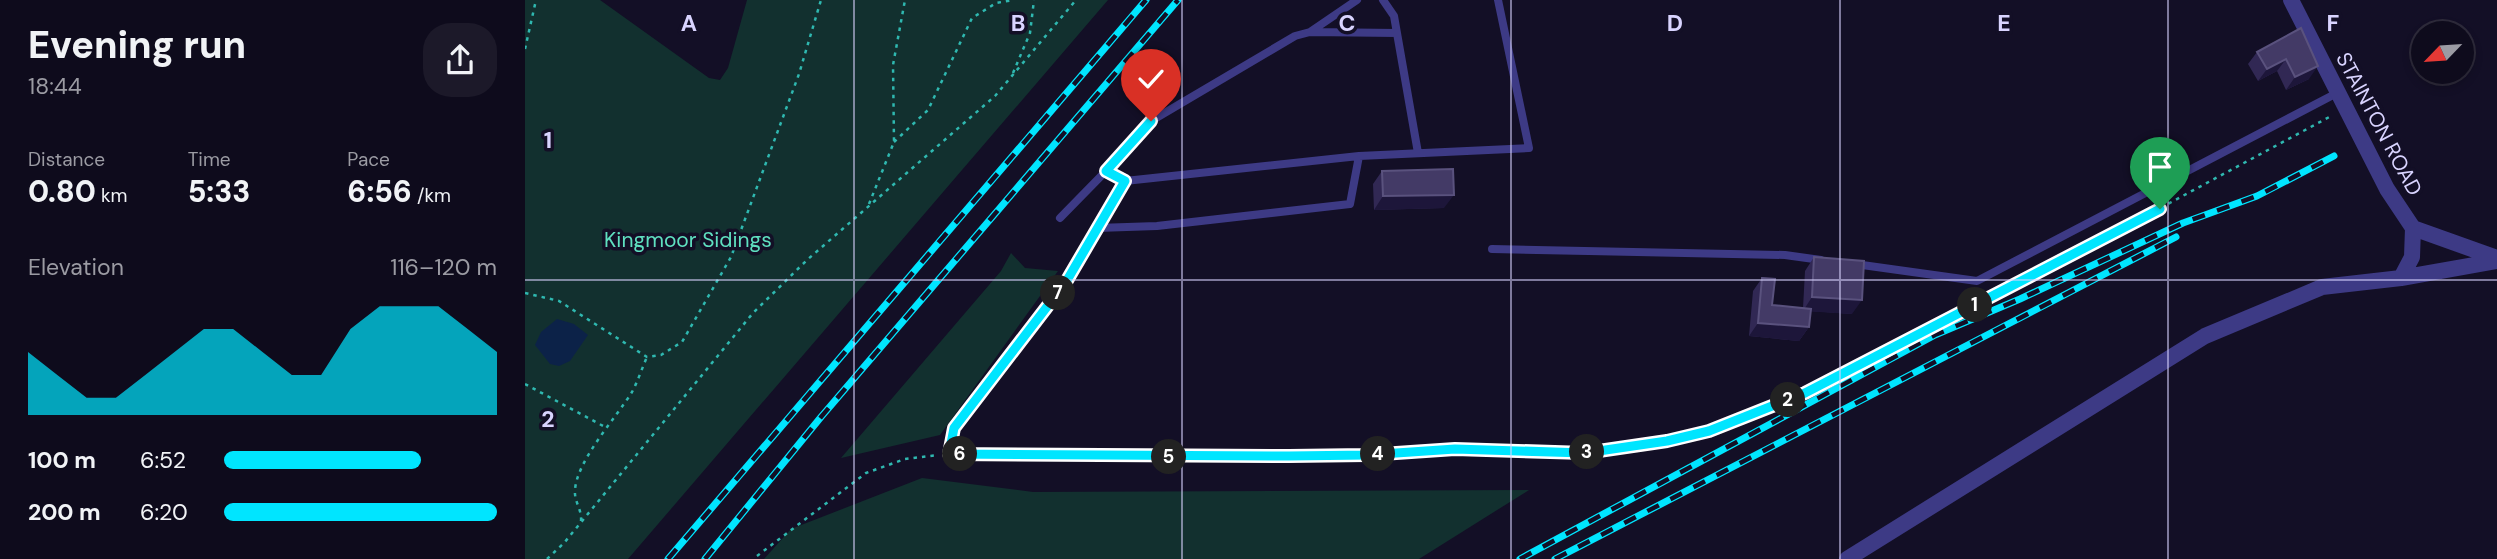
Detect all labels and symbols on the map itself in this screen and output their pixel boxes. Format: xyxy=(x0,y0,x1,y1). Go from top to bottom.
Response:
text: A xyxy=(681,8,697,38)
text: B xyxy=(1011,8,1025,38)
text: C xyxy=(1339,8,1355,38)
text: D xyxy=(1667,8,1683,38)
text: E xyxy=(1997,8,2011,38)
text: F xyxy=(2327,8,2340,38)
north arrow xyxy=(2411,21,2475,84)
street label: STAINTON ROAD xyxy=(2329,47,2429,201)
pin xyxy=(1121,49,1181,121)
text: 1 xyxy=(544,125,552,155)
pin xyxy=(2130,137,2190,209)
park label: Kingmoor Sidings xyxy=(604,226,772,254)
pin: 7 xyxy=(1041,276,1075,310)
pin: 1 xyxy=(1957,288,1993,322)
pin: 2 xyxy=(1771,382,1805,418)
text: 2 xyxy=(541,404,555,434)
pin: 3 xyxy=(1569,434,1605,470)
pin: 6 xyxy=(943,436,977,472)
pin: 4 xyxy=(1361,436,1395,472)
pin: 5 xyxy=(1151,440,1187,475)

